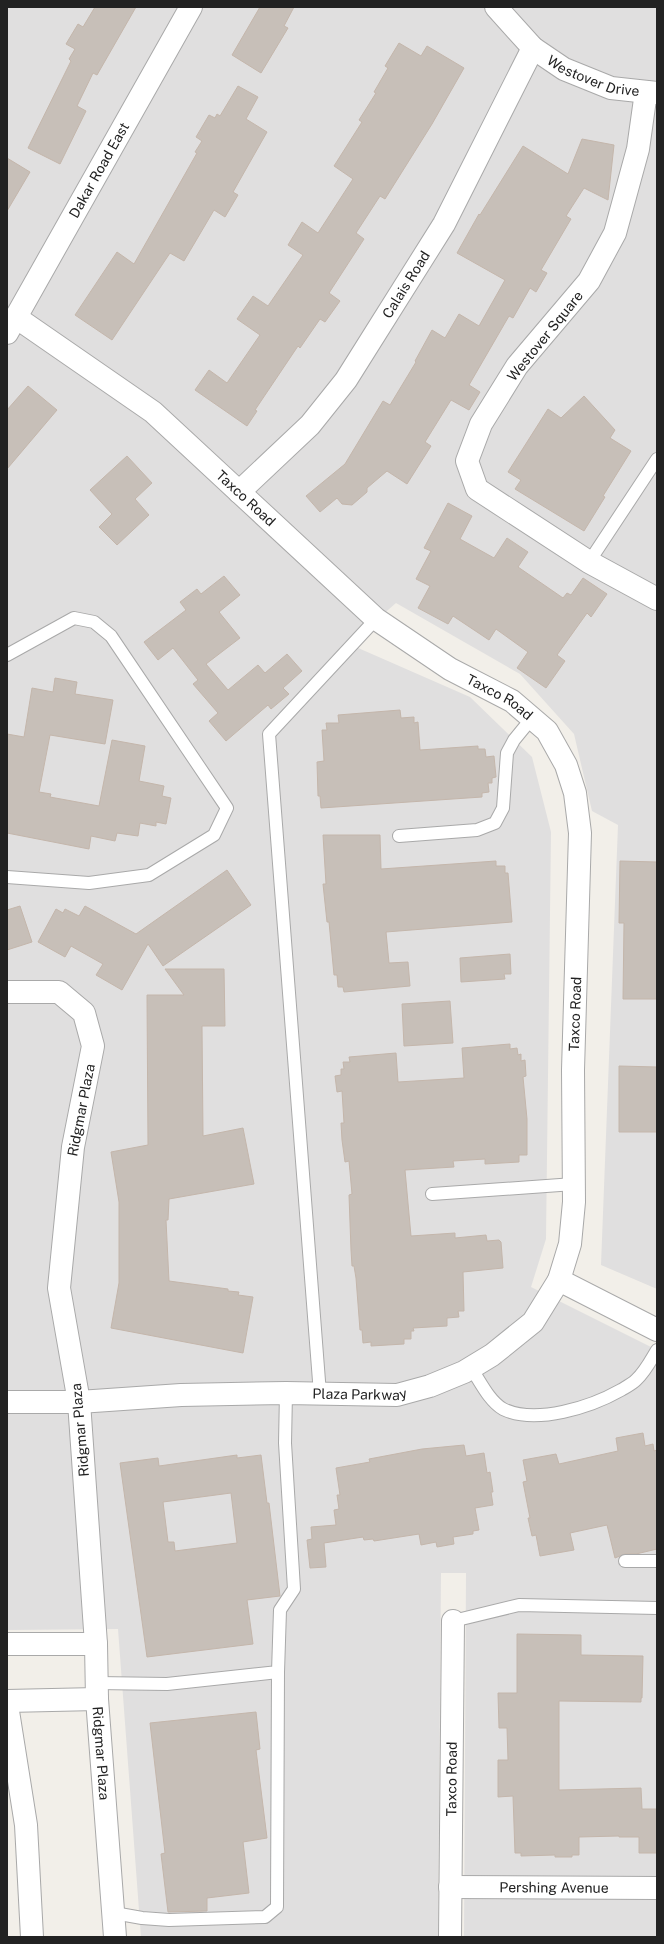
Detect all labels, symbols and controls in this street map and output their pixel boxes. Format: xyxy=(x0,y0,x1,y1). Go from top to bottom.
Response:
street label: Westover Drive xyxy=(544,52,640,99)
street label: Dakar Road East xyxy=(66,120,132,221)
street label: Calais Road xyxy=(379,248,433,321)
street label: Westover Square xyxy=(504,288,586,384)
street label: Taxco Road xyxy=(213,467,279,529)
street label: Taxco Road xyxy=(464,671,536,723)
street label: Taxco Road xyxy=(566,976,584,1052)
street label: Ridgmar Plaza xyxy=(64,1062,98,1158)
street label: Ridgmar Plaza xyxy=(68,1383,92,1477)
street label: Plaza Parkway xyxy=(312,1385,409,1403)
street label: Ridgmar Plaza xyxy=(90,1706,113,1801)
street label: Taxco Road xyxy=(443,1742,460,1816)
street label: Pershing Avenue xyxy=(499,1879,609,1896)

